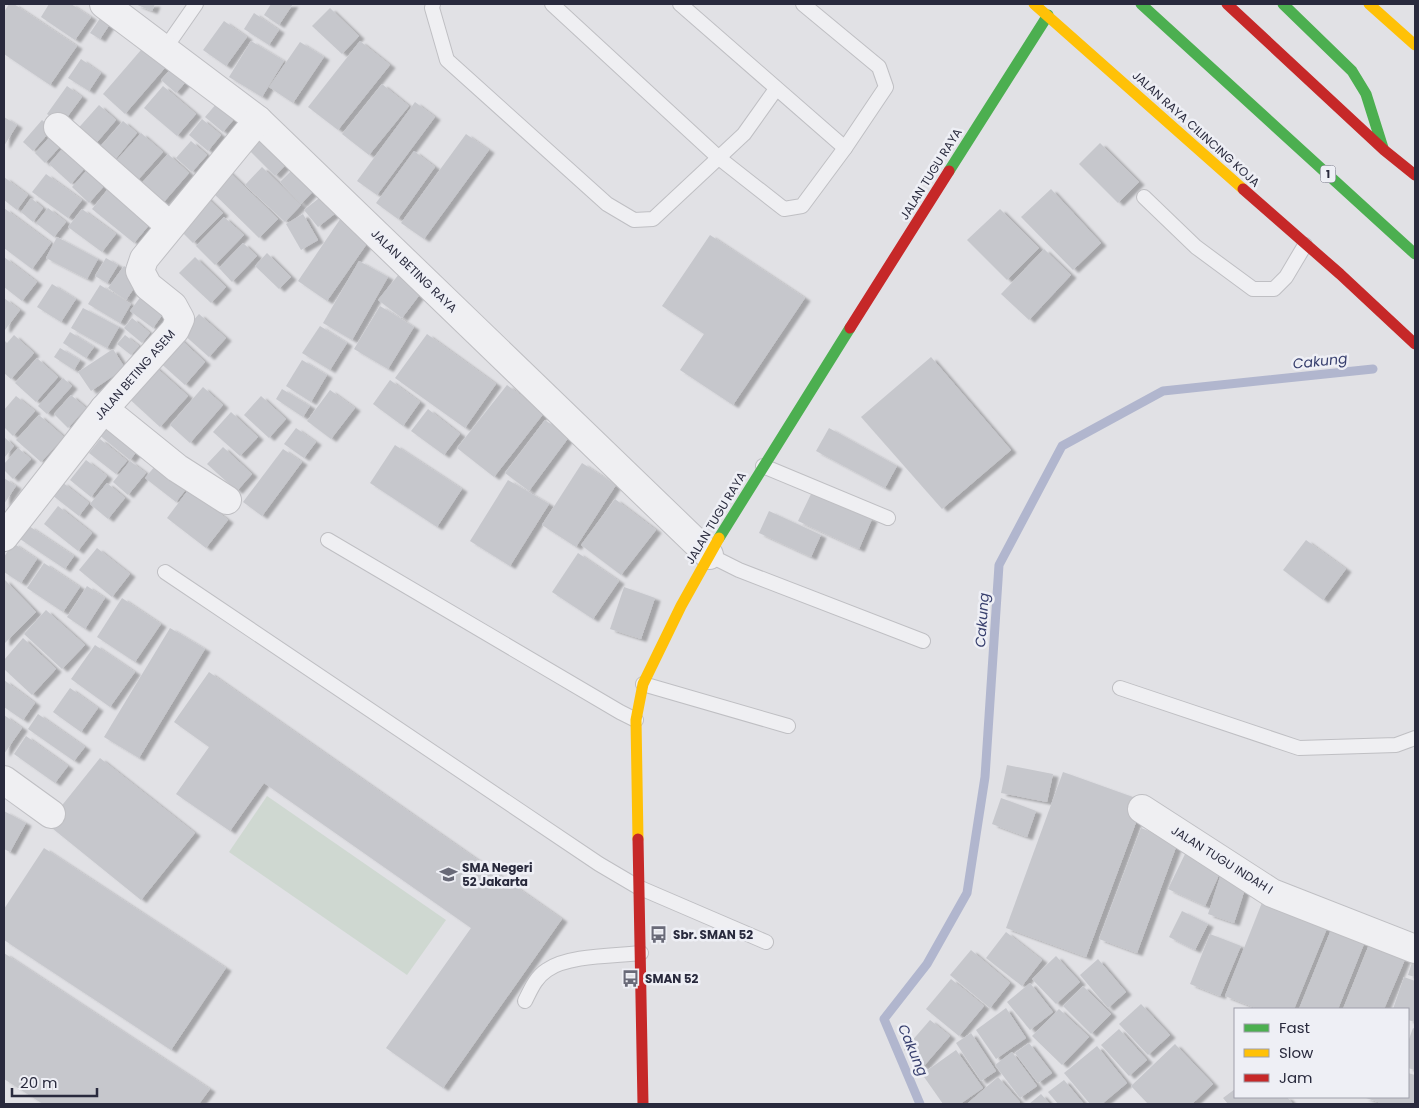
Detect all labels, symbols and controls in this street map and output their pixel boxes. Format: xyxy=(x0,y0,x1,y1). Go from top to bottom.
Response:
street label: JALAN RAYA CILINCING KOJA xyxy=(1129,67,1264,191)
street label: JALAN TUGU RAYA xyxy=(896,125,966,223)
road number: 1 xyxy=(1320,165,1336,182)
street label: JALAN BETING RAYA xyxy=(368,225,461,316)
street label: JALAN BETING ASEM xyxy=(91,326,179,424)
water label: Cakung xyxy=(1292,348,1349,374)
street label: JALAN TUGU RAYA xyxy=(681,468,750,567)
water label: Cakung xyxy=(970,591,994,648)
street label: JALAN TUGU INDAH I xyxy=(1168,821,1276,898)
place label: SMA Negeri 52 Jakarta xyxy=(462,859,532,890)
school or university icon: SMA Negeri 52 Jakarta xyxy=(438,865,458,885)
bus stop icon: Sbr. SMAN 52 xyxy=(649,925,669,945)
place label: Sbr. SMAN 52 xyxy=(673,926,753,943)
bus stop icon: SMAN 52 xyxy=(621,969,641,989)
place label: SMAN 52 xyxy=(645,970,699,987)
legend xyxy=(1234,1008,1409,1098)
text: Fast xyxy=(1279,1017,1310,1038)
water label: Cakung xyxy=(893,1021,933,1080)
text: Slow xyxy=(1279,1042,1314,1063)
scale bar xyxy=(12,1066,98,1098)
text: Jam xyxy=(1279,1067,1313,1088)
text: 20 m xyxy=(20,1072,58,1093)

